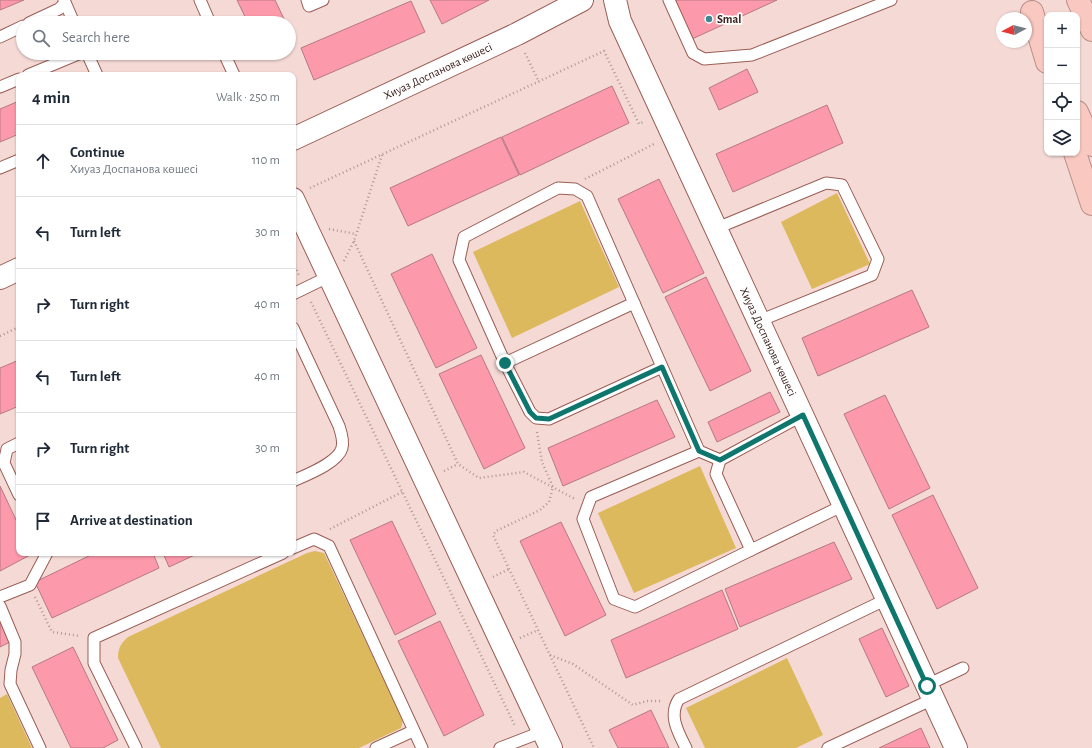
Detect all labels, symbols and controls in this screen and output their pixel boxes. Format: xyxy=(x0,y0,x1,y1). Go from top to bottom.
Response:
north arrow xyxy=(996,12,1032,48)
map controls xyxy=(1044,12,1080,156)
button: + xyxy=(1044,12,1080,48)
place label: Smal xyxy=(717,13,741,25)
marker: Smal xyxy=(704,14,714,24)
search box xyxy=(16,16,296,60)
icon: search xyxy=(30,27,52,49)
text: Search here xyxy=(62,30,130,45)
street label: Хиуаз Доспанова көшесі xyxy=(382,41,494,102)
button: − xyxy=(1044,48,1080,84)
button: locate xyxy=(1044,84,1080,120)
text: 4 min xyxy=(32,89,70,106)
text: Walk · 250 m xyxy=(216,91,280,104)
button: layers xyxy=(1044,120,1080,156)
text: Continue xyxy=(70,145,125,160)
icon: ahead xyxy=(32,150,54,172)
text: 110 m xyxy=(252,154,280,167)
text: Хиуаз Доспанова көшесі xyxy=(70,163,198,176)
icon: left xyxy=(32,222,54,244)
text: Turn left xyxy=(70,225,121,240)
text: 30 m xyxy=(255,226,280,239)
street label: Хиуаз Доспанова көшесі xyxy=(738,286,799,398)
icon: right xyxy=(32,294,54,316)
text: Turn right xyxy=(70,297,129,312)
text: 40 m xyxy=(254,298,280,311)
route end xyxy=(496,354,514,372)
icon: left xyxy=(32,366,54,388)
text: Turn left xyxy=(70,369,121,384)
text: 40 m xyxy=(254,370,280,383)
icon: right xyxy=(32,438,54,460)
text: Turn right xyxy=(70,441,129,456)
text: 30 m xyxy=(255,442,280,455)
icon: arrive xyxy=(32,510,54,532)
text: Arrive at destination xyxy=(70,513,193,528)
route start xyxy=(918,677,936,695)

